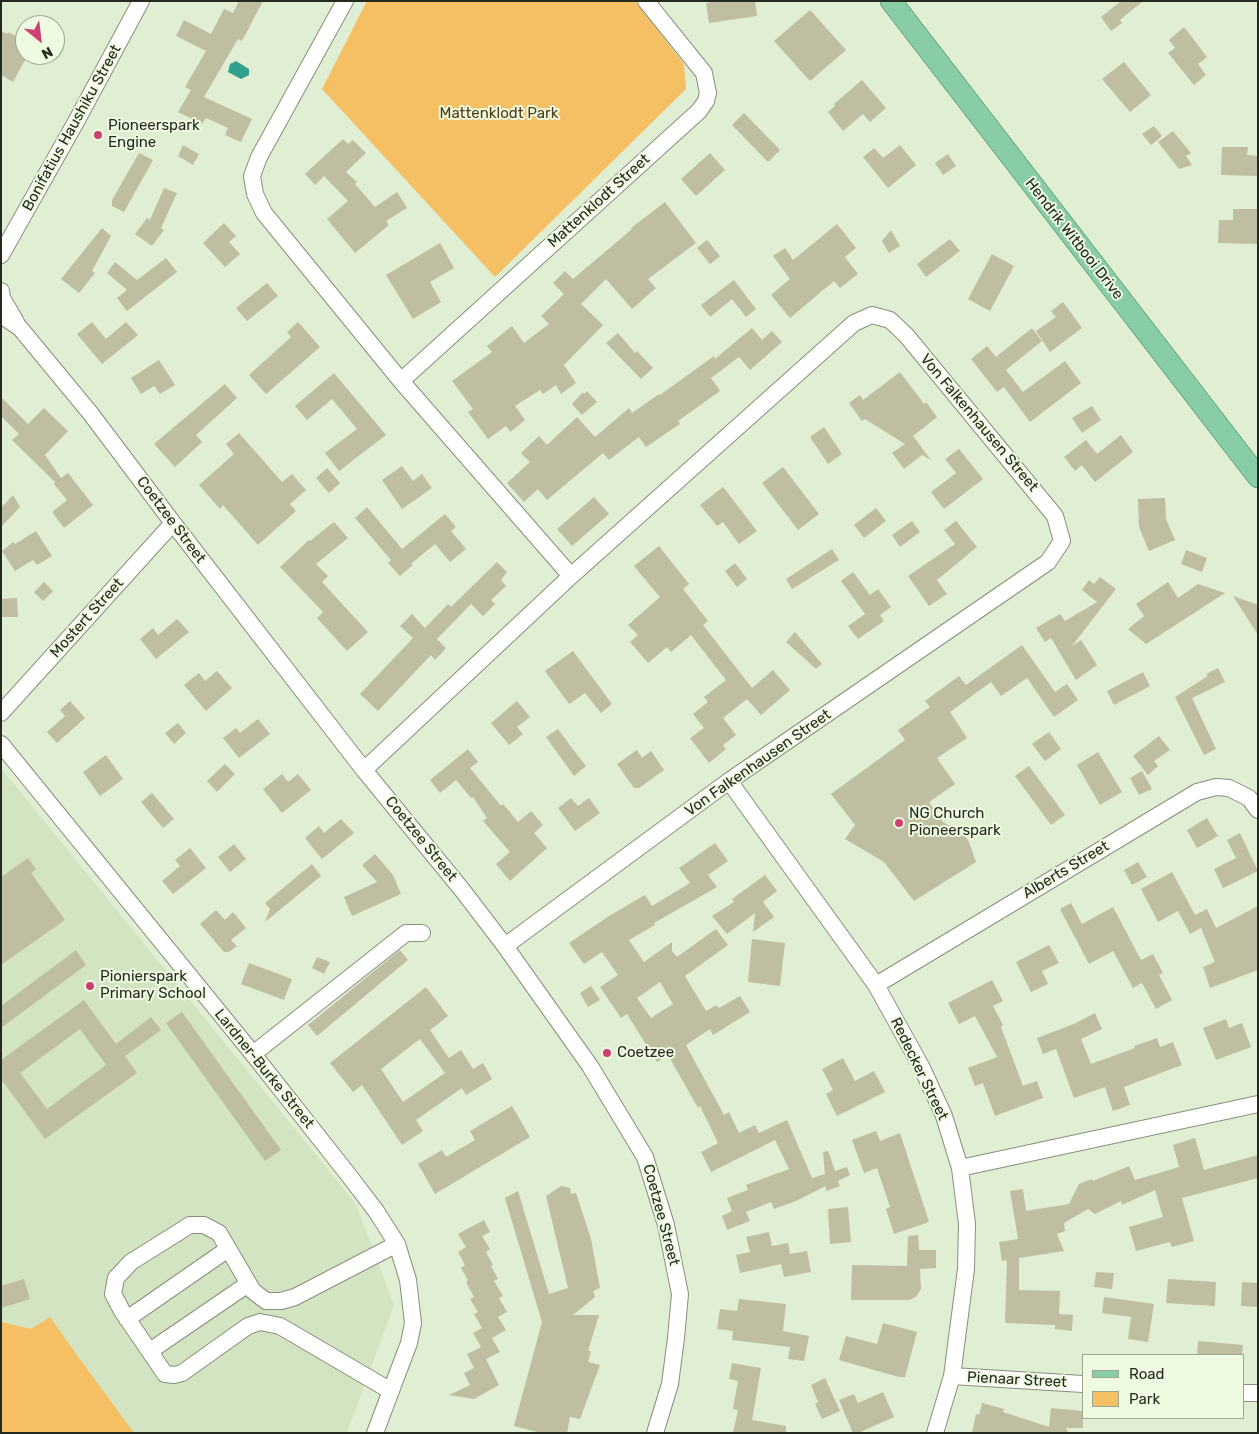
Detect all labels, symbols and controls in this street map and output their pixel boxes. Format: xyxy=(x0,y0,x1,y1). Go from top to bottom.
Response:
north arrow xyxy=(15,15,65,65)
street label: Bonifatius Haushiku Street xyxy=(19,42,125,214)
text: N xyxy=(39,43,56,63)
park label: Mattenklodt Park xyxy=(439,105,559,123)
place label: Pioneerspark Engine xyxy=(108,117,200,152)
marker: Pioneerspark Engine xyxy=(92,129,104,141)
street label: Mattenklodt Street xyxy=(544,150,654,252)
street label: Hendrik Witbooi Drive xyxy=(1021,175,1127,303)
street label: Von Falkenhausen Street xyxy=(916,351,1042,495)
street label: Coetzee Street xyxy=(132,473,210,567)
street label: Mostert Street xyxy=(47,574,127,662)
street label: Von Falkenhausen Street xyxy=(682,706,834,820)
street label: Coetzee Street xyxy=(381,793,461,885)
place label: NG Church Pioneerspark xyxy=(909,805,1001,840)
marker: NG Church Pioneerspark xyxy=(893,817,905,829)
street label: Alberts Street xyxy=(1020,837,1112,903)
place label: Pionierspark Primary School xyxy=(100,968,206,1003)
marker: Pionierspark Primary School xyxy=(84,980,96,992)
street label: Lardner-Burke Street xyxy=(210,1006,318,1132)
street label: Redecker Street xyxy=(886,1015,952,1123)
place label: Coetzee xyxy=(617,1044,674,1062)
marker: Coetzee xyxy=(601,1047,613,1059)
street label: Coetzee Street xyxy=(639,1162,683,1268)
legend xyxy=(1082,1354,1244,1419)
text: Road xyxy=(1129,1365,1165,1383)
street label: Pienaar Street xyxy=(967,1368,1067,1392)
text: Park xyxy=(1129,1390,1160,1408)

